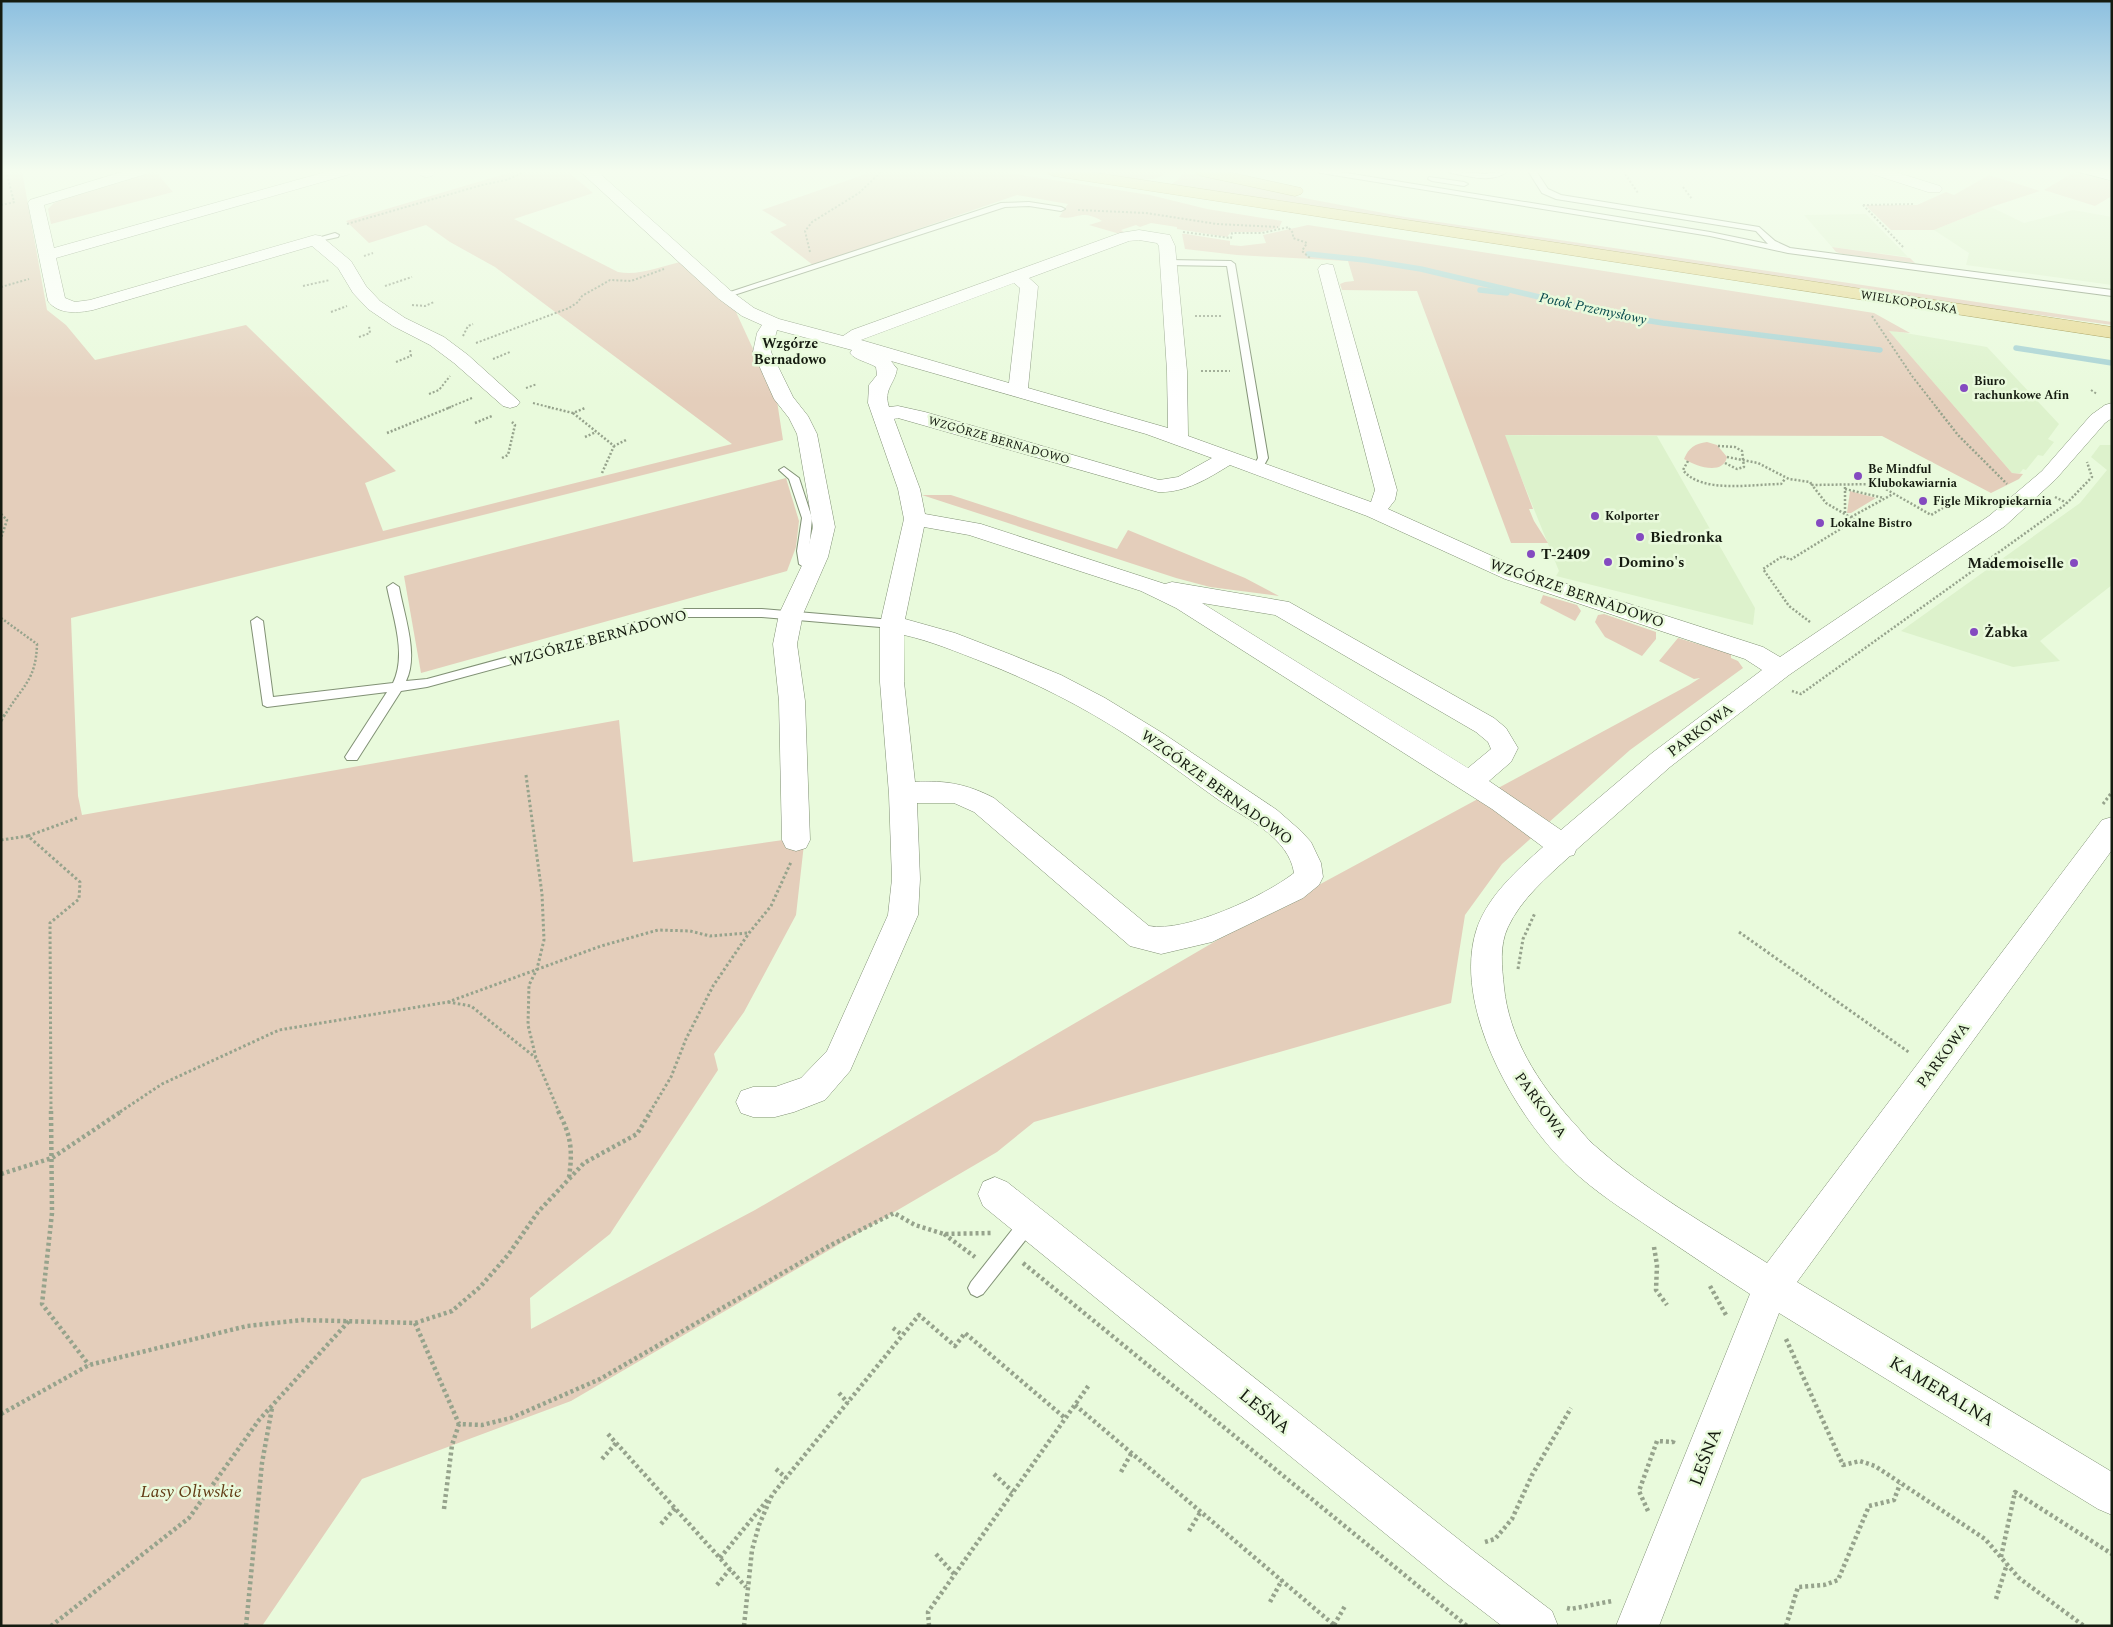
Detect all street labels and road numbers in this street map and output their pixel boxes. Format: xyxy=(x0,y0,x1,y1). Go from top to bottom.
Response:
street label: WIELKOPOLSKA xyxy=(1859,285,1959,320)
street label: WZGÓRZE BERNADOWO xyxy=(926,411,1072,470)
street label: WZGÓRZE BERNADOWO xyxy=(1487,553,1667,634)
street label: WZGÓRZE BERNADOWO xyxy=(507,604,690,673)
street label: PARKOWA xyxy=(1663,698,1738,763)
street label: WZGÓRZE BERNADOWO xyxy=(1136,724,1298,850)
street label: PARKOWA xyxy=(1911,1018,1976,1093)
street label: PARKOWA xyxy=(1509,1067,1572,1143)
street label: KAMERALNA xyxy=(1884,1349,2000,1434)
street label: LEŚNA xyxy=(1233,1382,1296,1441)
street label: LEŚNA xyxy=(1682,1424,1729,1490)

